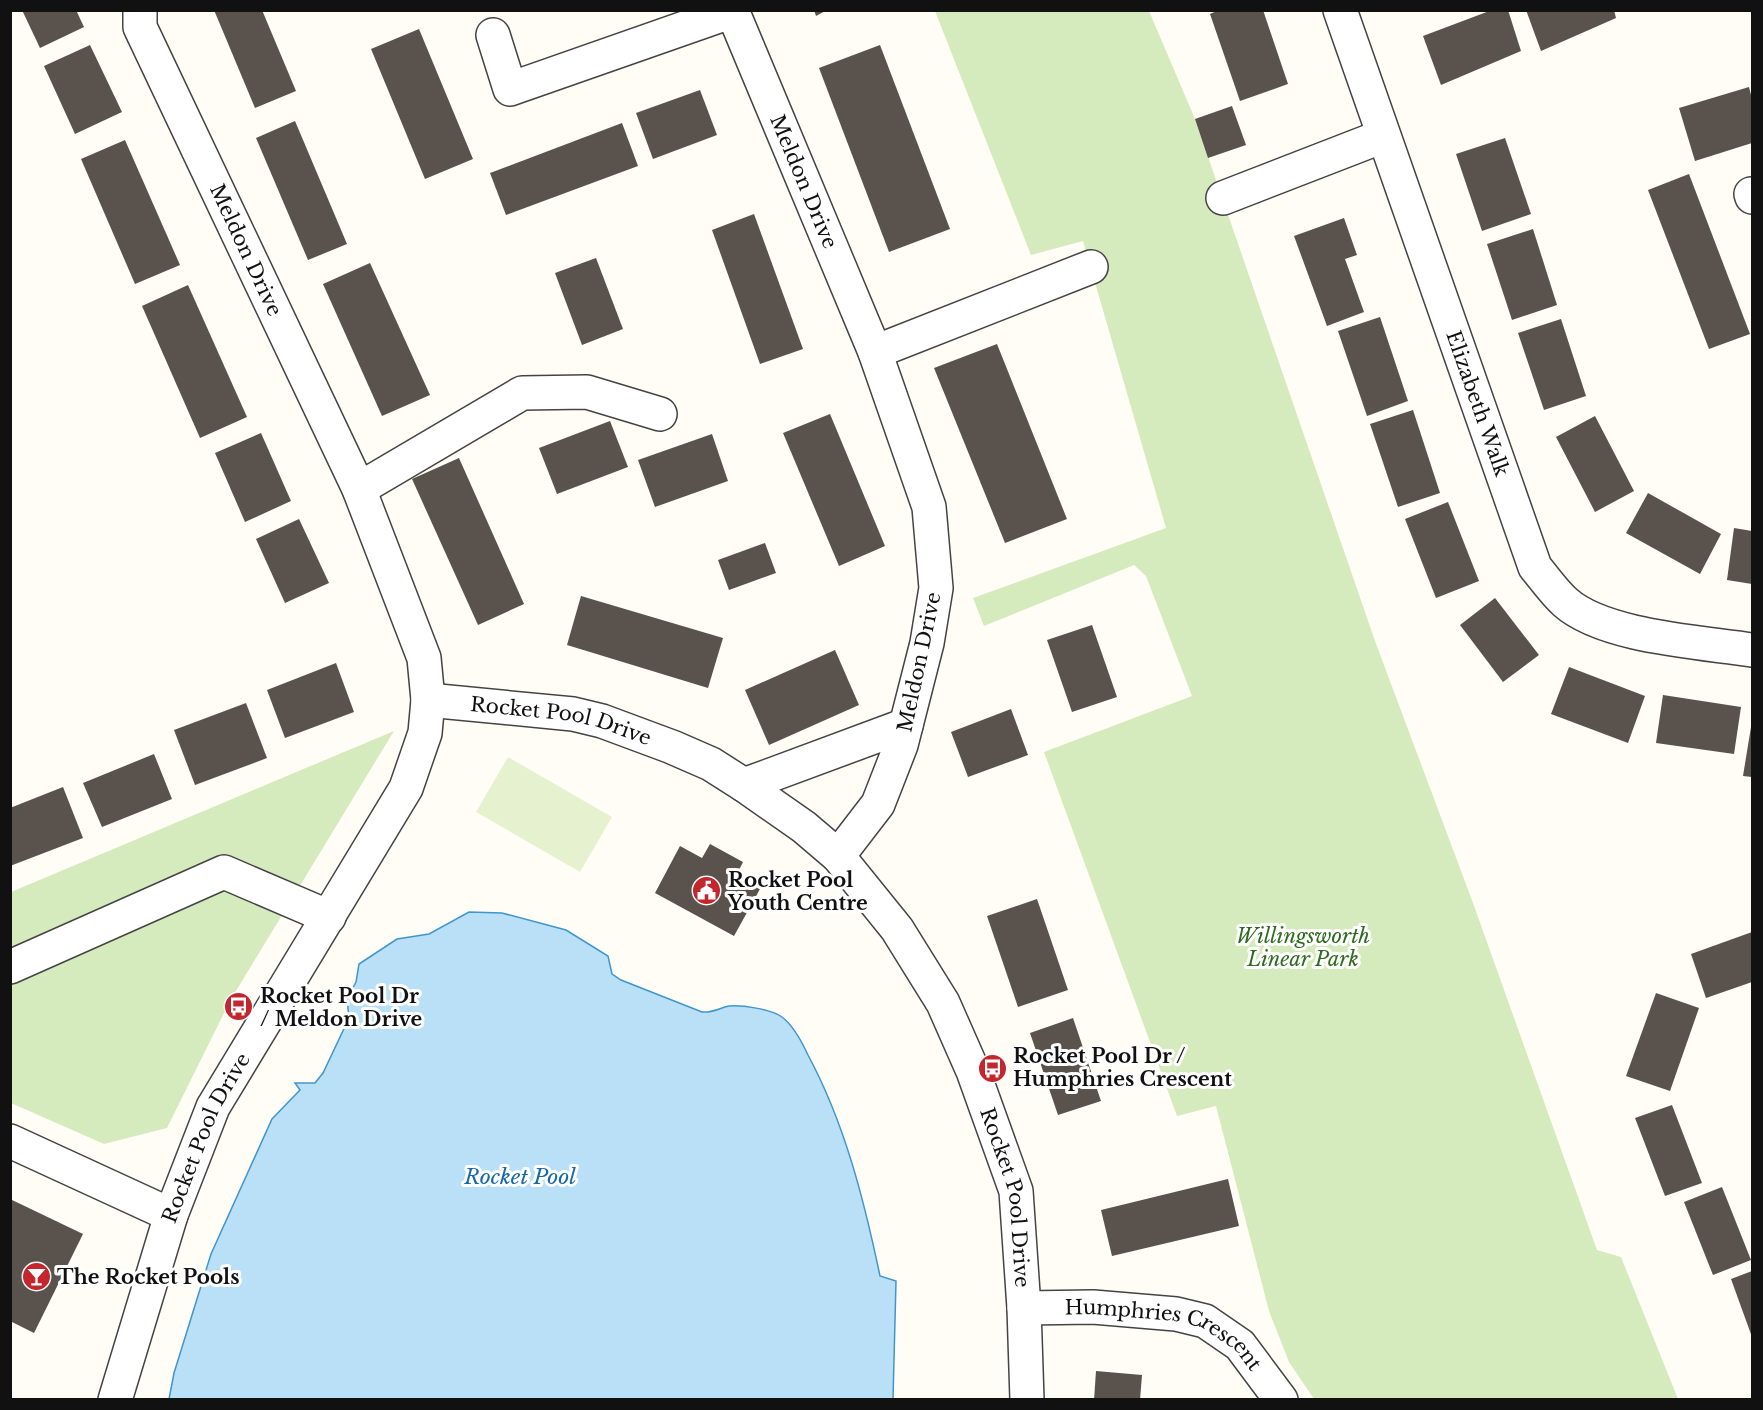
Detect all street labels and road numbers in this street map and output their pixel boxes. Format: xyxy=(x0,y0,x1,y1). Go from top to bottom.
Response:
street label: Meldon Drive xyxy=(765,111,842,252)
street label: Meldon Drive xyxy=(205,180,287,320)
street label: Elizabeth Walk xyxy=(1441,328,1515,480)
street label: Meldon Drive xyxy=(892,590,946,734)
street label: Rocket Pool Drive xyxy=(469,692,655,750)
street label: Rocket Pool Drive xyxy=(157,1049,255,1226)
street label: Rocket Pool Drive xyxy=(975,1104,1035,1288)
street label: Humphries Crescent xyxy=(1065,1295,1267,1376)

